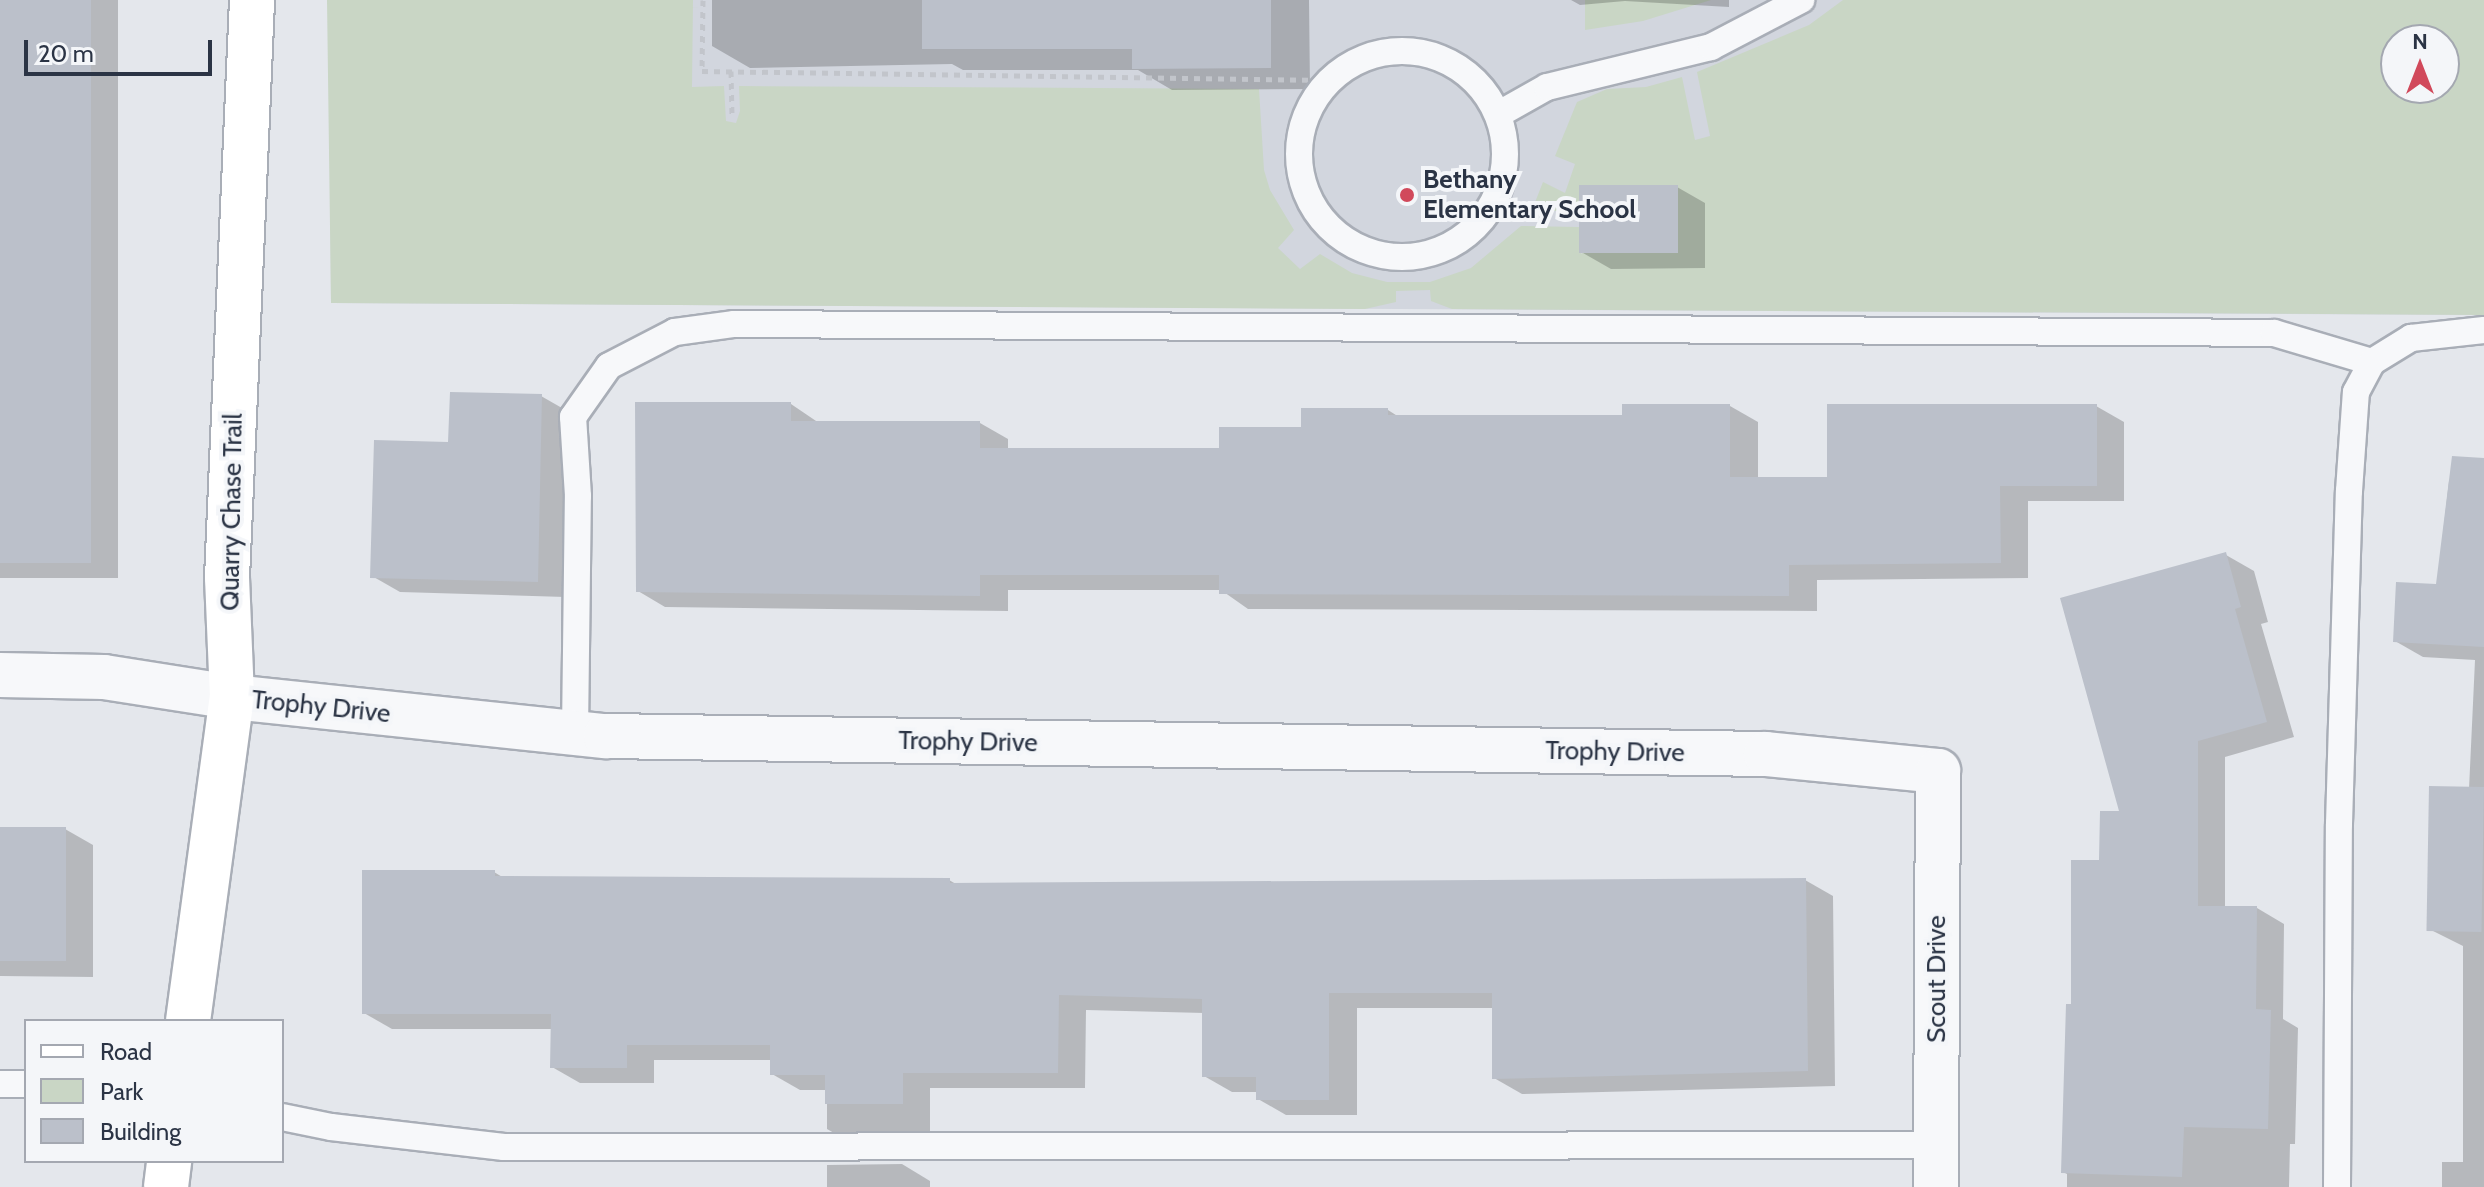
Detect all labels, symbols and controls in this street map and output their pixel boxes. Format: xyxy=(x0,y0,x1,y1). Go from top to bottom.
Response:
scale bar xyxy=(28,24,216,74)
north arrow xyxy=(2380,24,2460,104)
text: N xyxy=(2412,28,2428,55)
text: 20 m xyxy=(38,39,94,68)
place label: Bethany Elementary School xyxy=(1423,164,1636,226)
marker: Bethany Elementary School xyxy=(1398,186,1416,204)
street label: Quarry Chase Trail xyxy=(215,413,249,611)
street label: Trophy Drive xyxy=(250,684,392,730)
street label: Trophy Drive xyxy=(898,725,1038,759)
street label: Trophy Drive xyxy=(1545,735,1685,769)
street label: Scout Drive xyxy=(1921,915,1953,1043)
legend xyxy=(24,1019,284,1163)
text: Road xyxy=(100,1037,152,1066)
text: Park xyxy=(100,1077,143,1106)
text: Building xyxy=(100,1117,181,1146)

